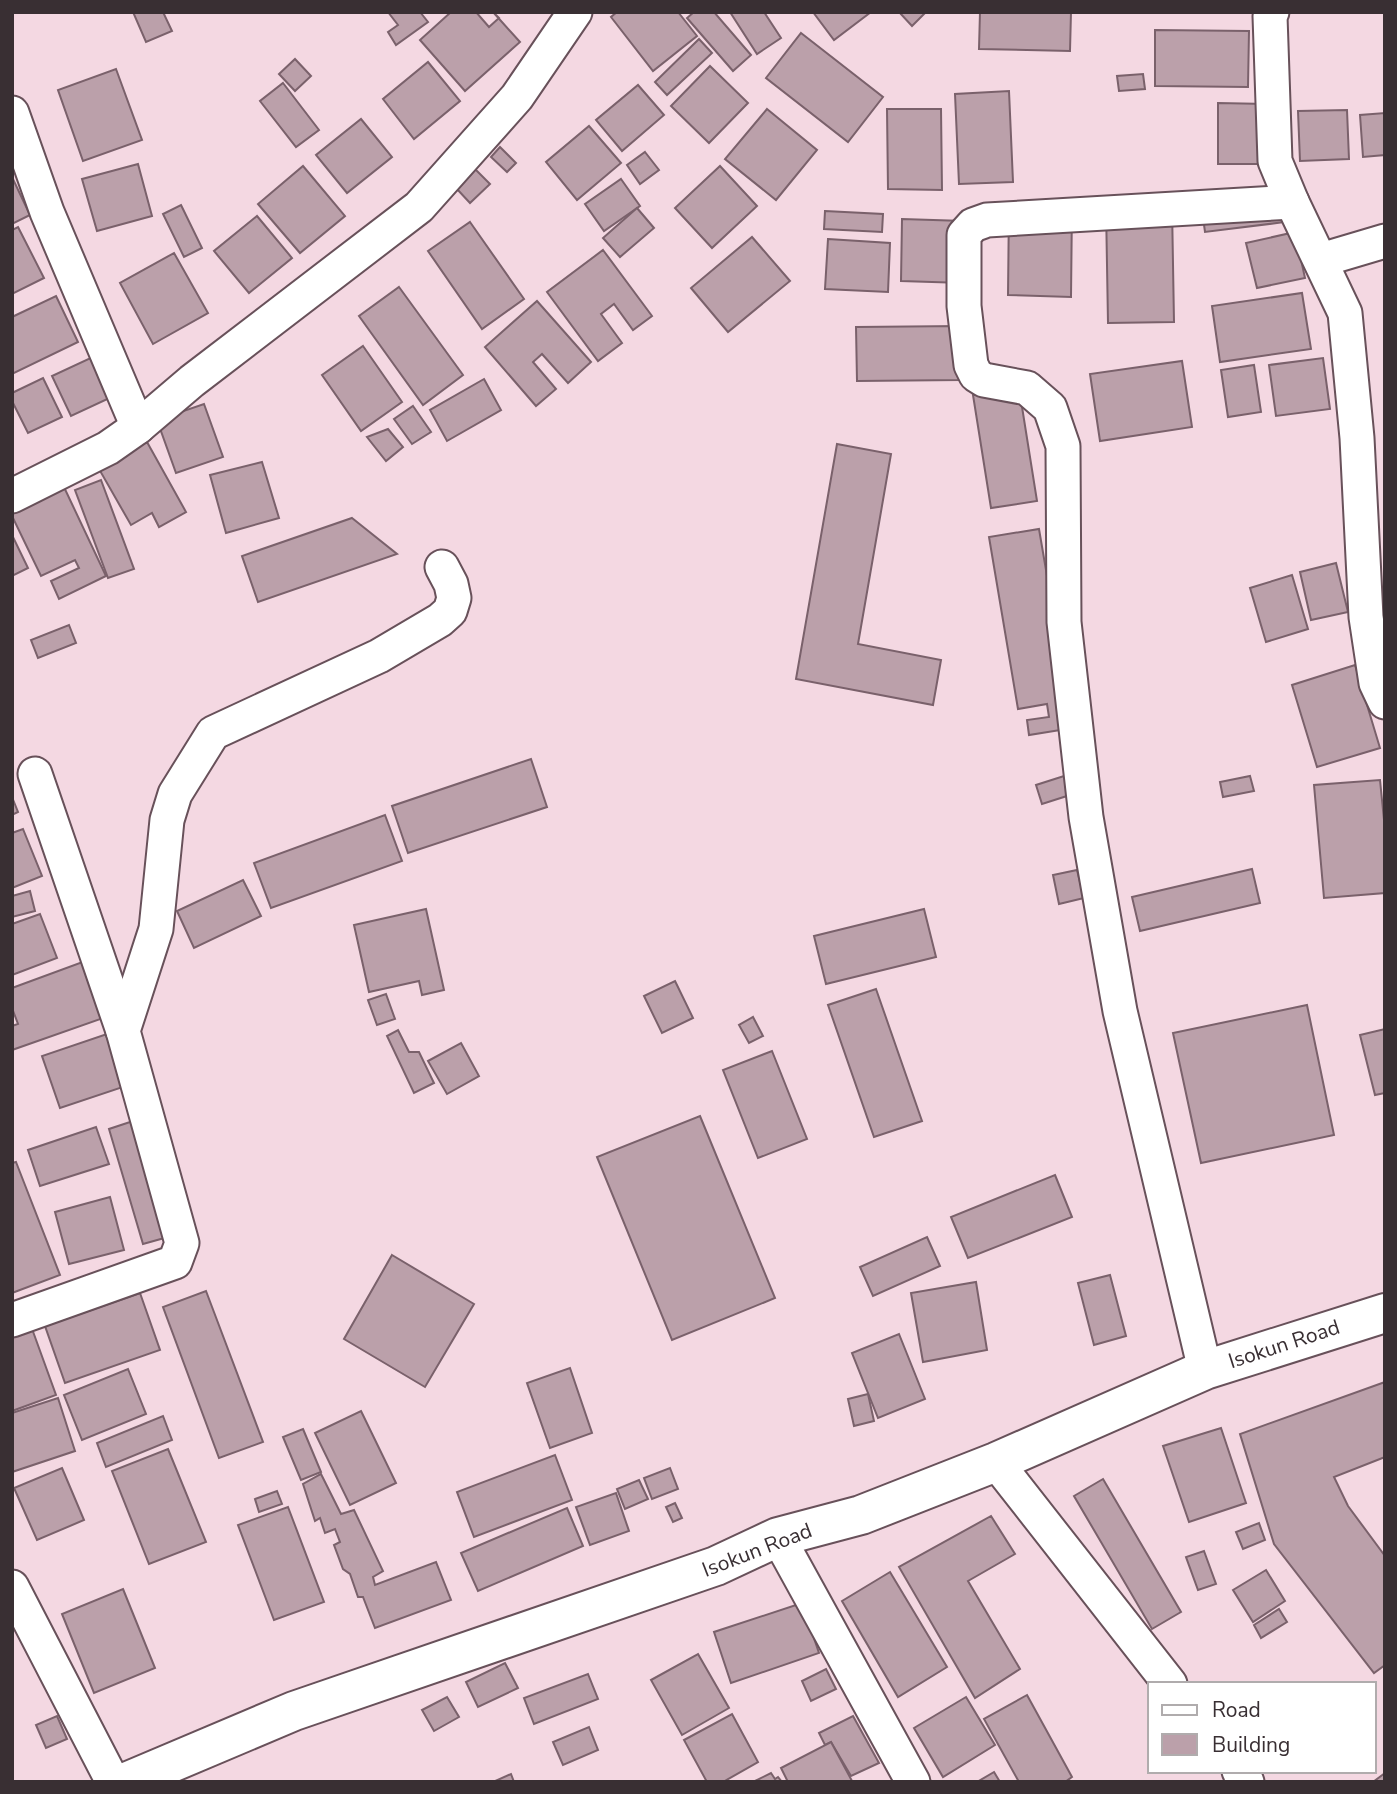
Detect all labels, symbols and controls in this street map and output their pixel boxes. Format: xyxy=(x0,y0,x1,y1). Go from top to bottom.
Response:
street label: Isokun Road xyxy=(1225,1313,1343,1375)
street label: Isokun Road xyxy=(698,1516,816,1584)
legend xyxy=(1148,1682,1376,1773)
text: Road xyxy=(1212,1696,1261,1724)
text: Building xyxy=(1212,1731,1290,1759)

